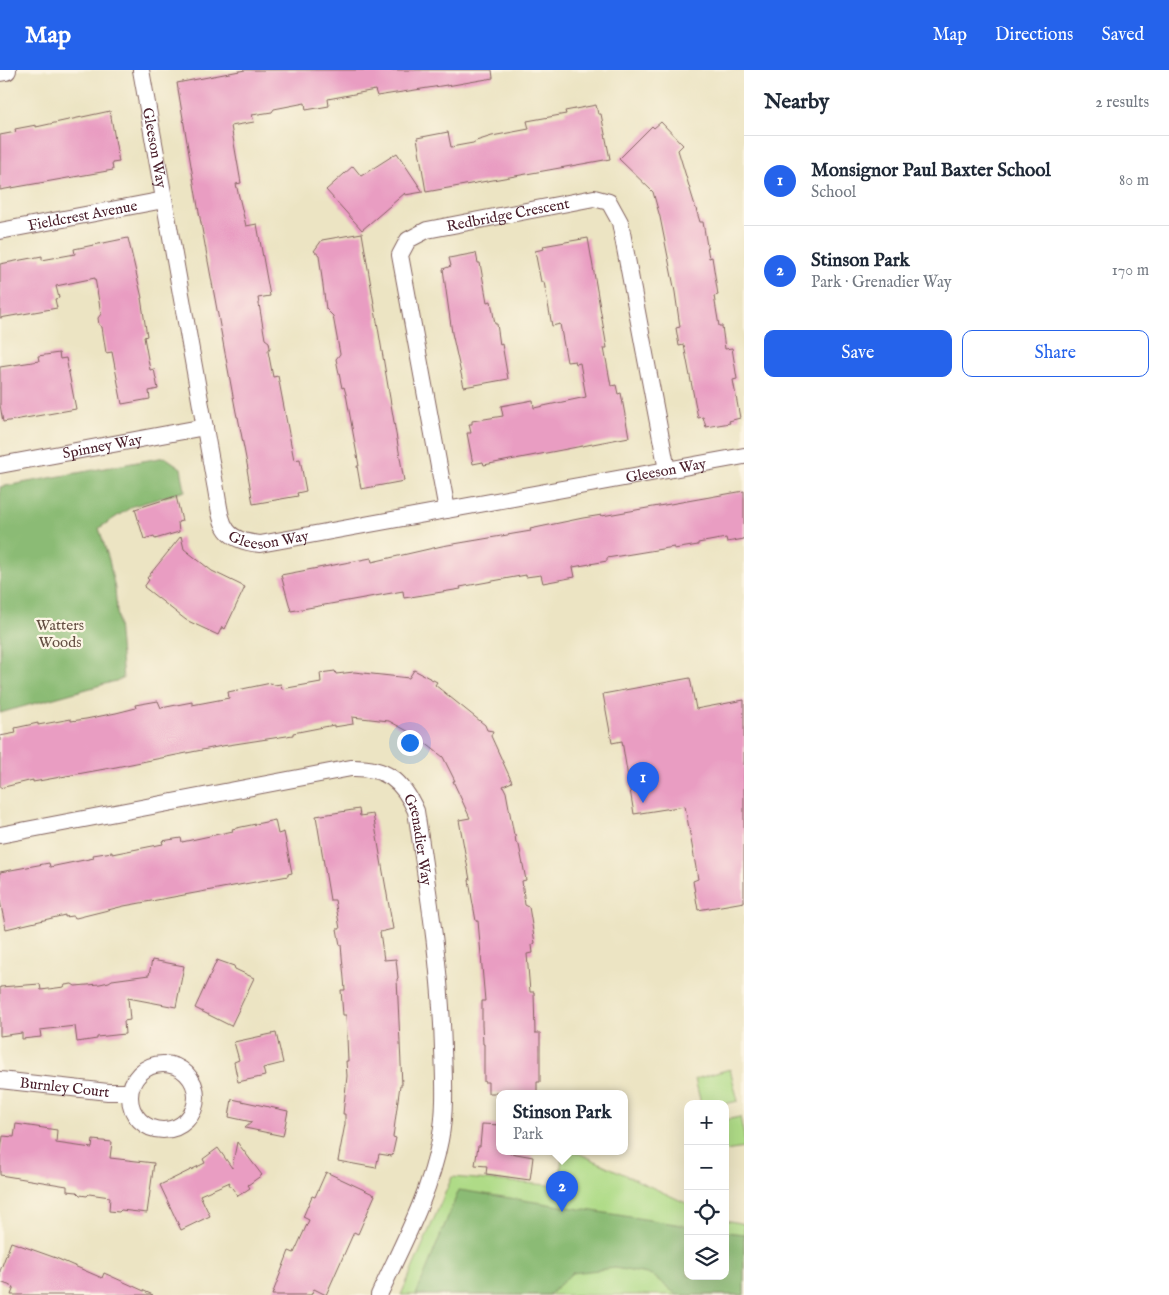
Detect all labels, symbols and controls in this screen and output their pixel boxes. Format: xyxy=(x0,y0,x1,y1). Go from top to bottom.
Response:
text: Map xyxy=(25,20,71,51)
text: Map xyxy=(933,24,967,47)
text: Directions xyxy=(995,24,1073,47)
text: Saved xyxy=(1101,24,1144,47)
text: Nearby xyxy=(764,89,829,116)
text: 2 results xyxy=(1095,93,1149,113)
street label: Gleeson Way xyxy=(138,106,171,190)
text: Monsignor Paul Baxter School xyxy=(811,159,1051,183)
text: 1 xyxy=(777,171,783,191)
text: 80 m xyxy=(1119,171,1149,191)
text: School xyxy=(811,183,856,203)
street label: Redbridge Crescent xyxy=(445,194,571,236)
street label: Fieldcrest Avenue xyxy=(26,196,139,236)
text: Stinson Park xyxy=(811,249,910,273)
text: 2 xyxy=(776,261,784,281)
text: 170 m xyxy=(1112,261,1149,281)
text: Park · Grenadier Way xyxy=(811,273,952,293)
button: Save xyxy=(764,330,952,377)
button: Share xyxy=(962,330,1149,377)
street label: Spinney Way xyxy=(61,430,144,463)
street label: Gleeson Way xyxy=(624,454,708,487)
street label: Gleeson Way xyxy=(225,526,311,554)
park label: Watters Woods xyxy=(36,616,84,652)
your location xyxy=(397,730,423,756)
pin: 1 xyxy=(627,762,659,803)
street label: Grenadier Way xyxy=(399,790,436,887)
street label: Burnley Court xyxy=(19,1073,110,1102)
popup xyxy=(496,1090,628,1155)
map controls xyxy=(684,1100,729,1280)
button: + xyxy=(684,1100,729,1145)
text: Stinson Park xyxy=(513,1101,611,1125)
text: Park xyxy=(513,1125,543,1145)
button: − xyxy=(684,1145,729,1190)
pin: 2 xyxy=(546,1171,578,1212)
button: locate xyxy=(684,1190,729,1235)
button: layers xyxy=(684,1235,729,1280)

